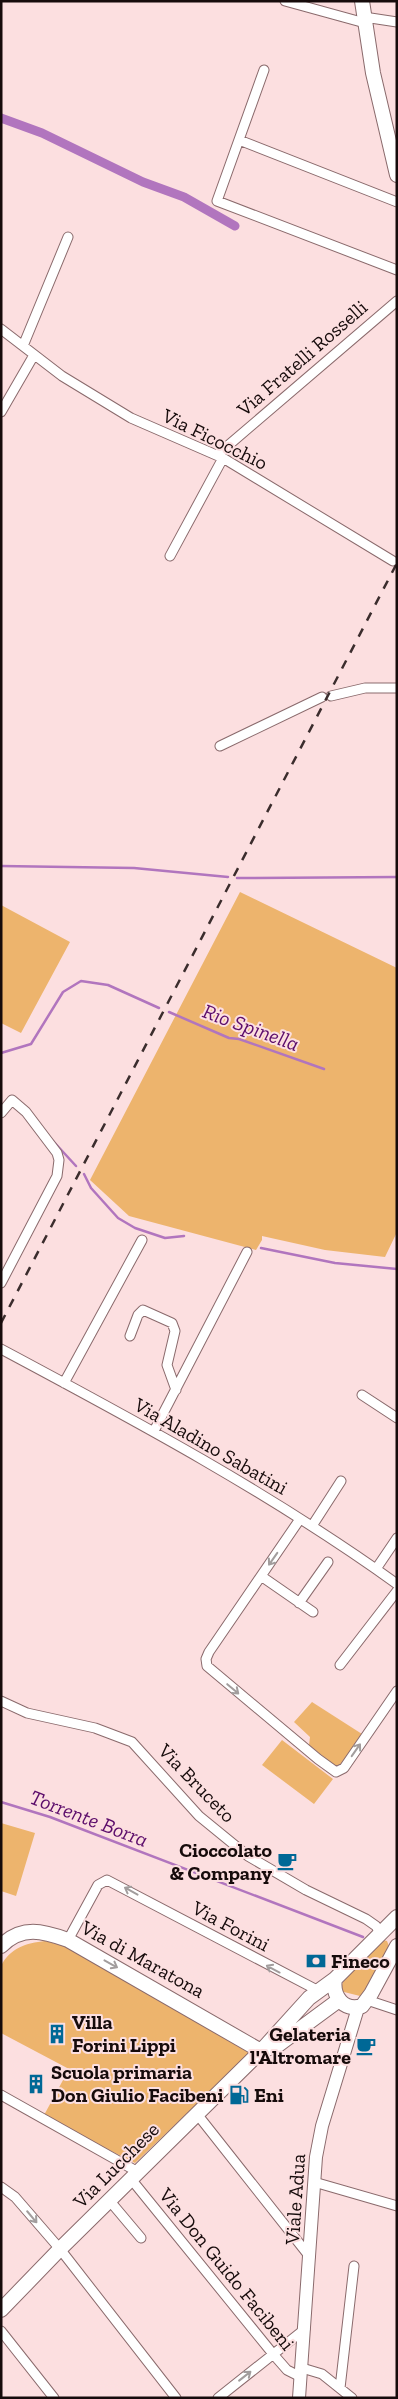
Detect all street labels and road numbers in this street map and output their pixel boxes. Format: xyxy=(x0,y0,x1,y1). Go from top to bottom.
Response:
street label: Via Fratelli Rosselli xyxy=(231,295,372,422)
street label: Via Ficocchio xyxy=(158,403,272,475)
street label: Via Aladino Sabatini xyxy=(129,1392,292,1500)
street label: Via Bruceto xyxy=(153,1738,241,1827)
street label: Via Forini xyxy=(187,1895,274,1957)
street label: Via di Maratona xyxy=(76,1915,209,2003)
street label: Via Lucchese xyxy=(67,2117,164,2214)
street label: Viale Adua xyxy=(280,2152,310,2246)
street label: Via Don Guido Facibeni xyxy=(154,2182,300,2355)

